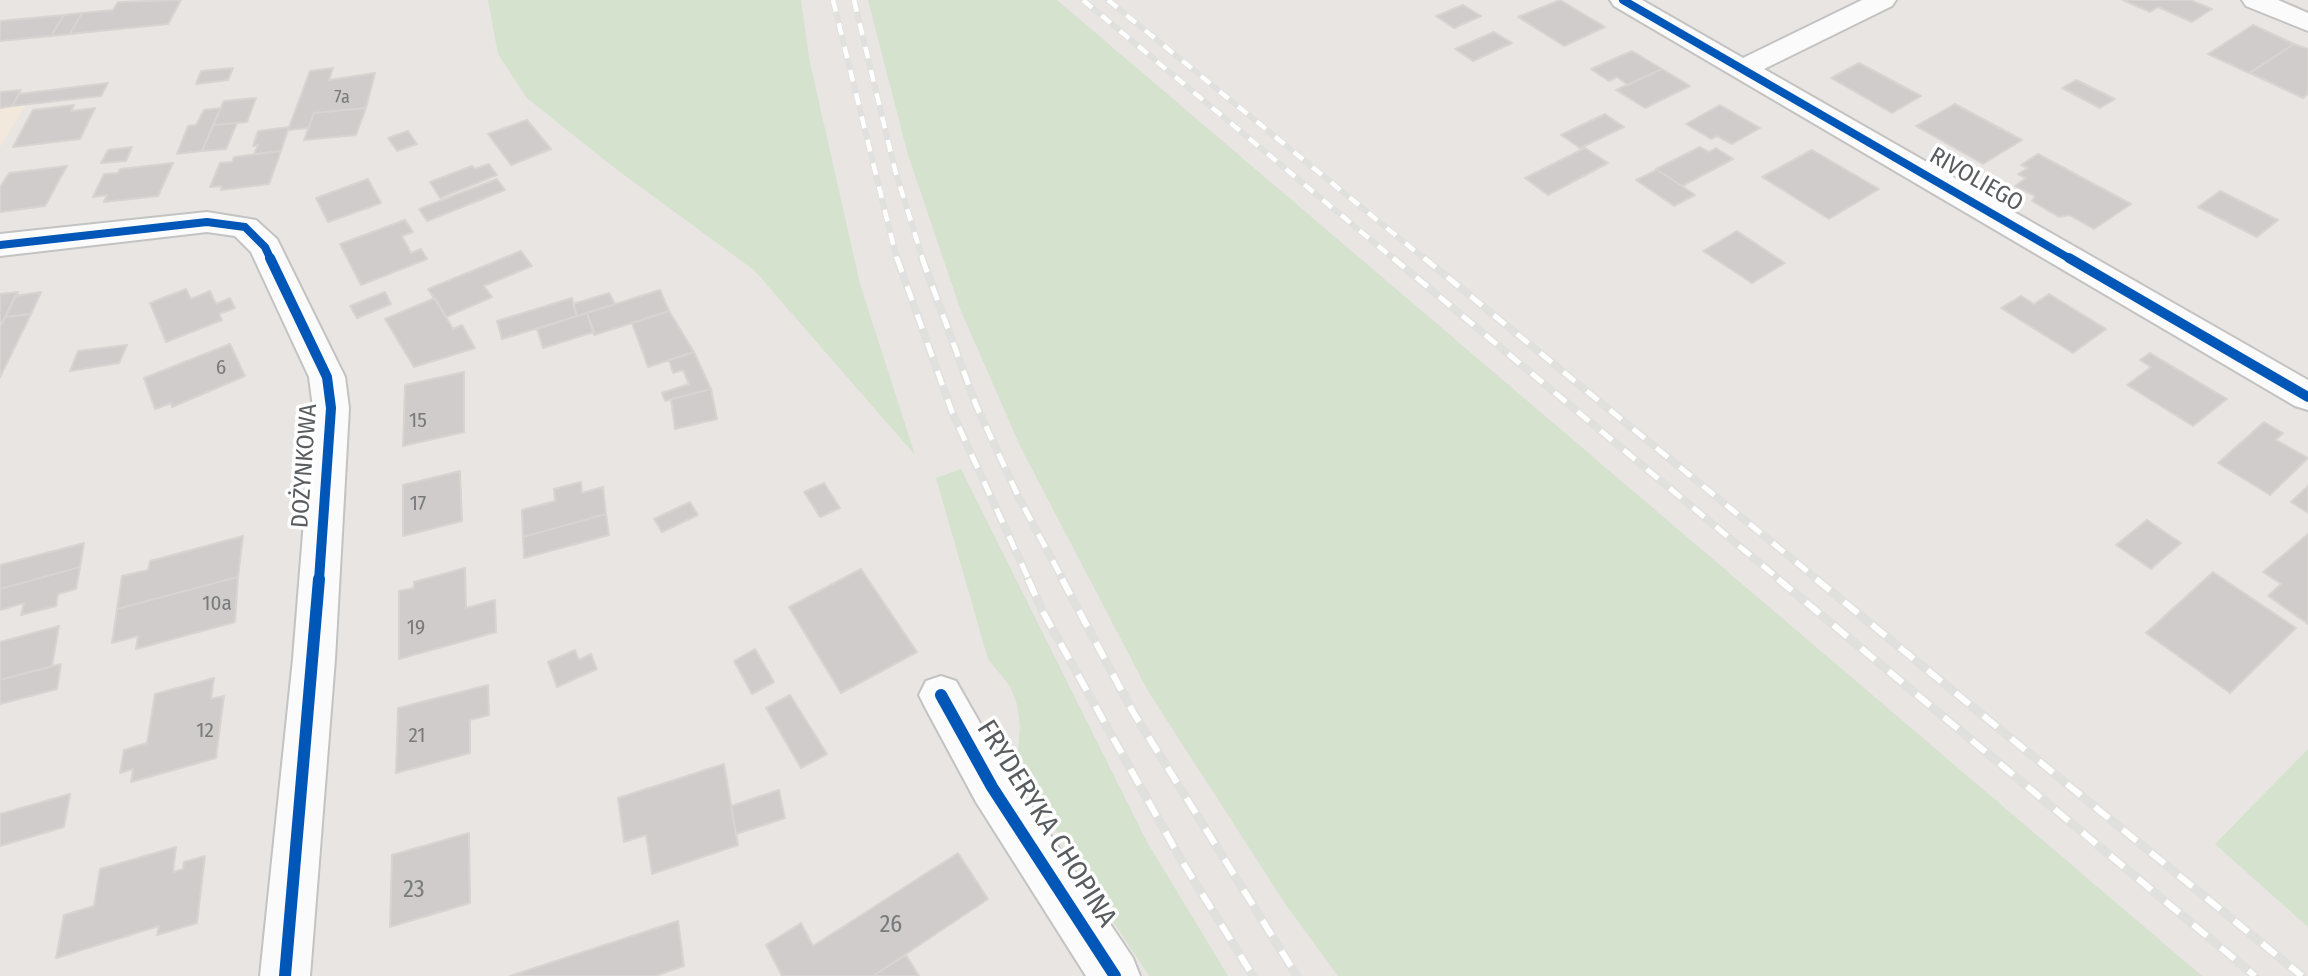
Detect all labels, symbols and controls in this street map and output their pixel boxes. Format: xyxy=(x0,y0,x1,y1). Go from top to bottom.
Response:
house number: 7a xyxy=(334,87,350,109)
street label: RIVOLIEGO xyxy=(1924,142,2028,218)
house number: 6 xyxy=(216,355,226,381)
street label: DOŻYNKOWA xyxy=(286,403,324,529)
house number: 15 xyxy=(409,408,427,434)
house number: 17 xyxy=(410,491,426,517)
house number: 10a xyxy=(202,591,232,617)
house number: 19 xyxy=(407,615,425,641)
street label: FRYDERYKA CHOPINA xyxy=(969,715,1123,933)
house number: 12 xyxy=(196,718,214,744)
house number: 21 xyxy=(409,723,425,749)
house number: 23 xyxy=(403,876,425,904)
house number: 26 xyxy=(880,911,902,939)

